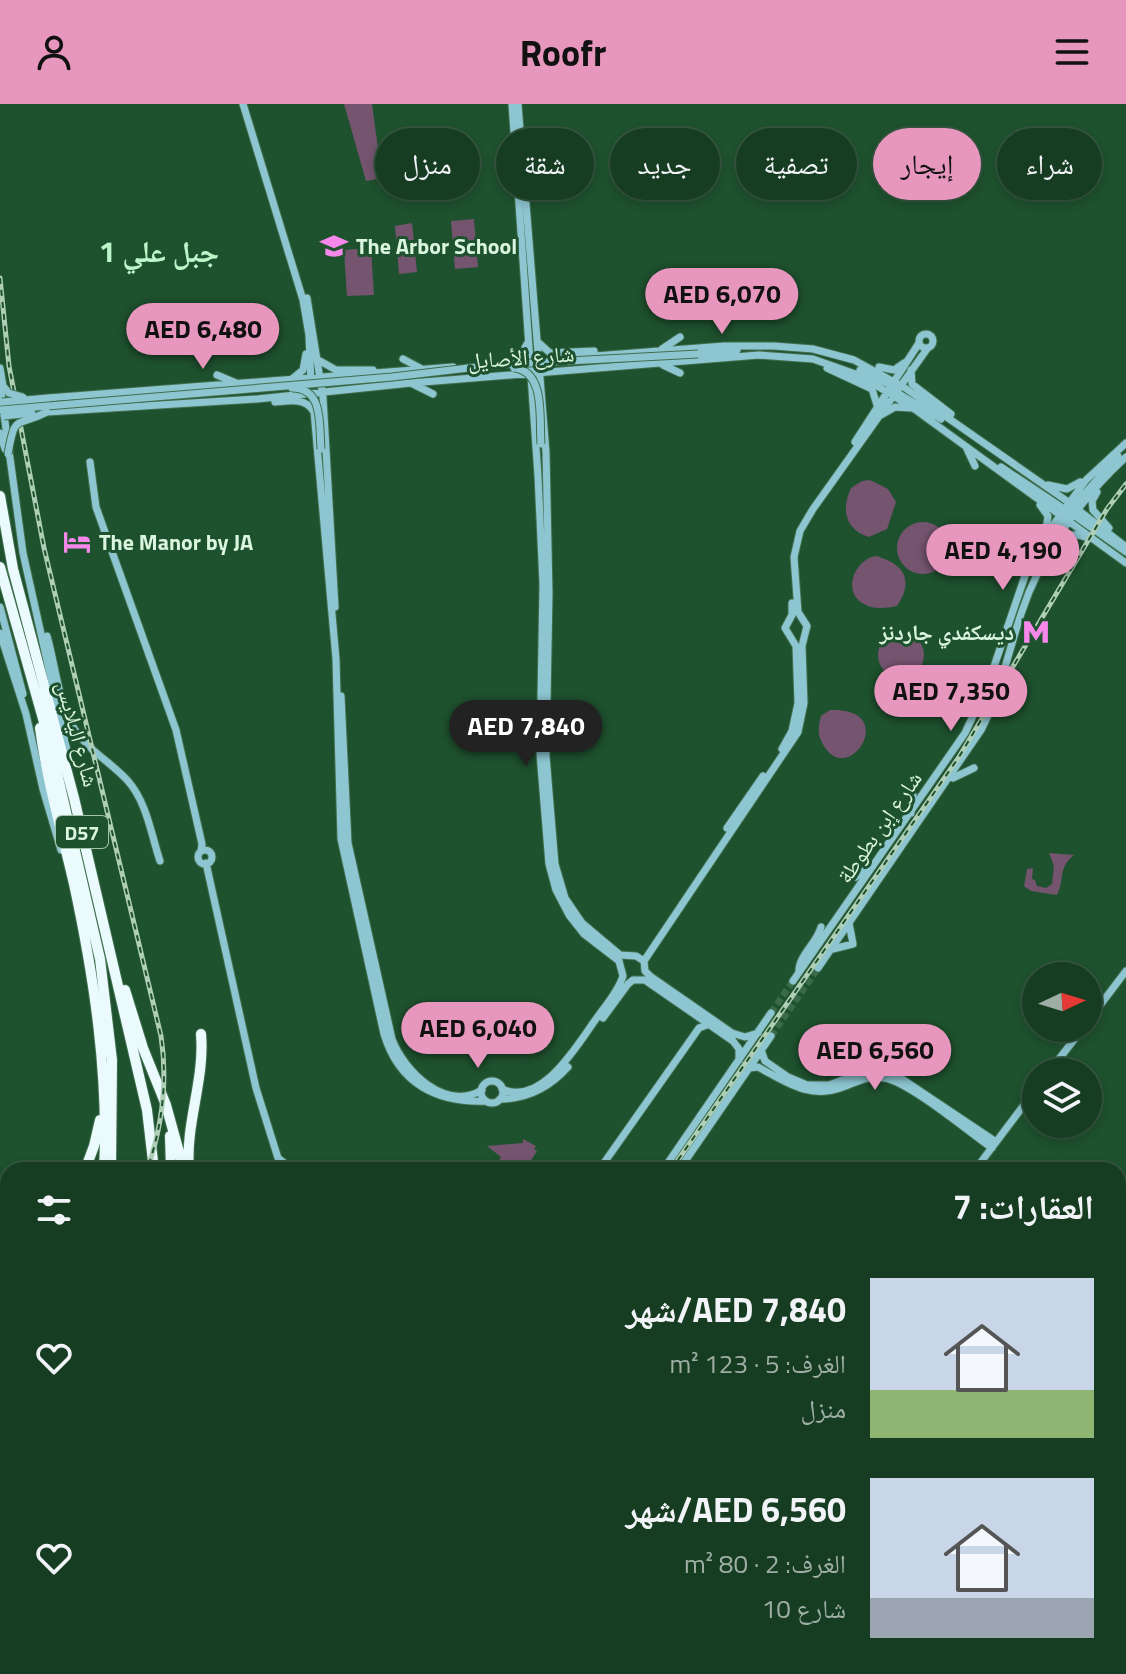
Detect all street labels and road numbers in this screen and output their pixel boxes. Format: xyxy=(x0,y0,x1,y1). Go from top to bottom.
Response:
street label: شارع الأصايل xyxy=(467,336,575,378)
street label: شارع اليلايس xyxy=(48,678,108,790)
street label: شارع إبن بطوطة xyxy=(828,764,930,890)
road number: D57 xyxy=(56,816,108,848)

